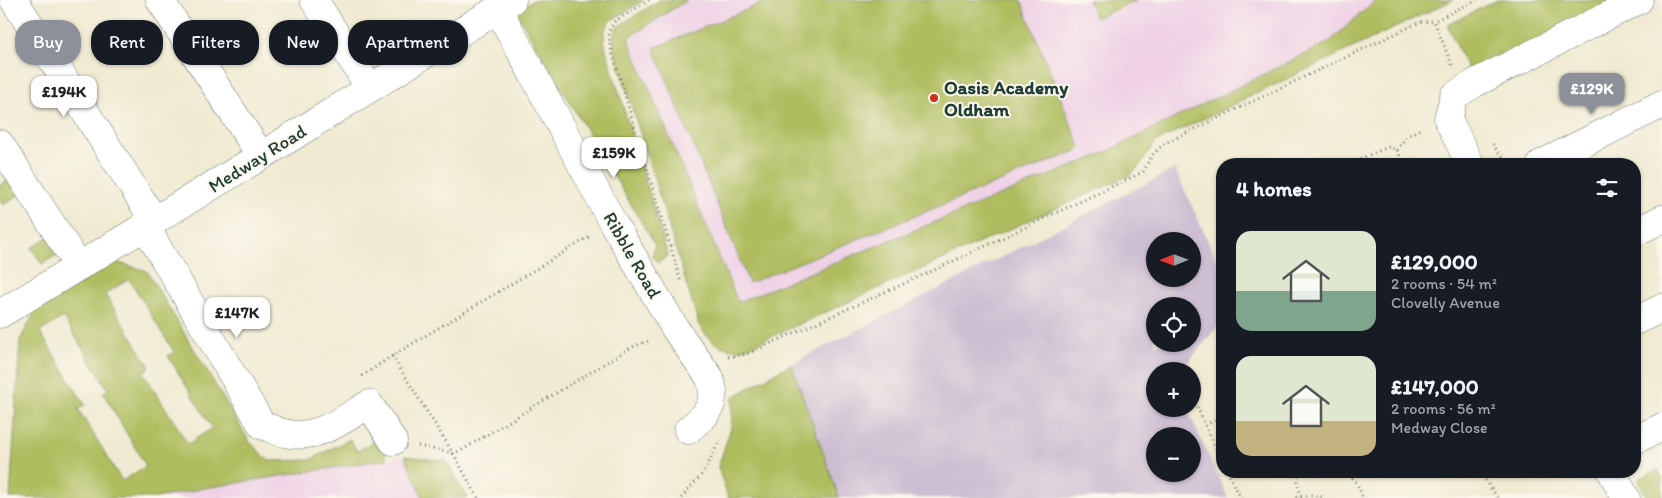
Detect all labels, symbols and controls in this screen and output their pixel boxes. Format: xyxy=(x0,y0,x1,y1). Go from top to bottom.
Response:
chip: Buy xyxy=(15,20,81,65)
chip: Rent xyxy=(91,20,163,65)
chip: Filters xyxy=(173,20,259,65)
chip: New xyxy=(269,20,338,65)
chip: Apartment xyxy=(348,20,468,65)
pin: £129K xyxy=(1557,72,1627,115)
pin: £194K xyxy=(29,76,99,118)
place label: Oasis Academy Oldham xyxy=(944,76,1069,121)
text: £129K xyxy=(1571,79,1614,98)
text: £194K xyxy=(42,82,86,101)
marker: Oasis Academy Oldham xyxy=(928,92,940,104)
street label: Medway Road xyxy=(204,119,311,198)
pin: £159K xyxy=(579,136,649,179)
text: £159K xyxy=(593,143,635,162)
icon: filters xyxy=(1593,174,1621,202)
text: 4 homes xyxy=(1236,176,1312,201)
street label: Ribble Road xyxy=(599,208,667,303)
north arrow xyxy=(1146,232,1201,288)
map controls xyxy=(1146,232,1201,482)
text: £129,000 xyxy=(1391,249,1478,274)
icon: home xyxy=(1276,251,1336,311)
text: 2 rooms · 54 m² xyxy=(1391,274,1497,293)
text: Clovelly Avenue xyxy=(1391,293,1500,312)
pin: £147K xyxy=(202,296,272,339)
button: locate xyxy=(1146,297,1201,352)
text: £147K xyxy=(215,303,259,322)
button: + xyxy=(1146,362,1201,417)
text: £147,000 xyxy=(1391,374,1479,399)
icon: home xyxy=(1276,376,1336,436)
text: 2 rooms · 56 m² xyxy=(1391,399,1496,418)
text: Medway Close xyxy=(1391,418,1488,437)
button: − xyxy=(1146,427,1201,482)

